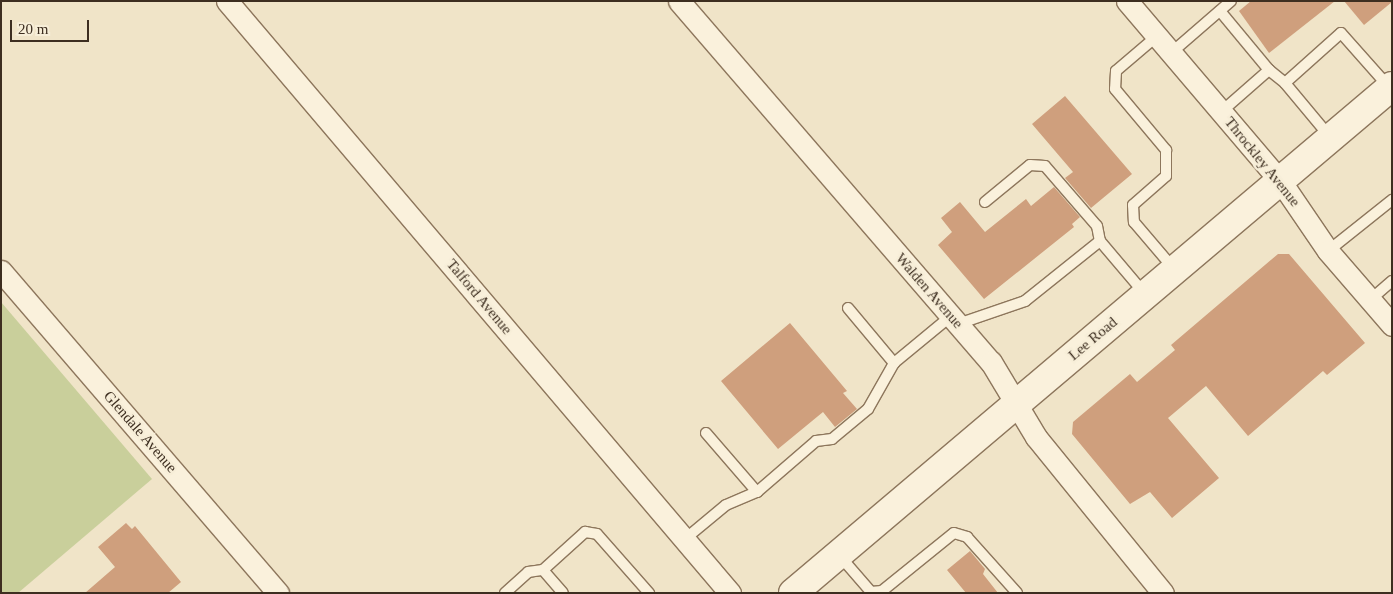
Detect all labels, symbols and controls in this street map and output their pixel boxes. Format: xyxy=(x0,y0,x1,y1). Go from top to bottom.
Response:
scale bar xyxy=(12,10,91,42)
text: 20 m xyxy=(18,21,48,37)
street label: Throckley Avenue xyxy=(1220,113,1304,211)
street label: Walden Avenue xyxy=(891,249,967,333)
street label: Talford Avenue xyxy=(442,256,516,338)
street label: Lee Road xyxy=(1065,313,1121,365)
street label: Glendale Avenue xyxy=(99,387,181,477)

